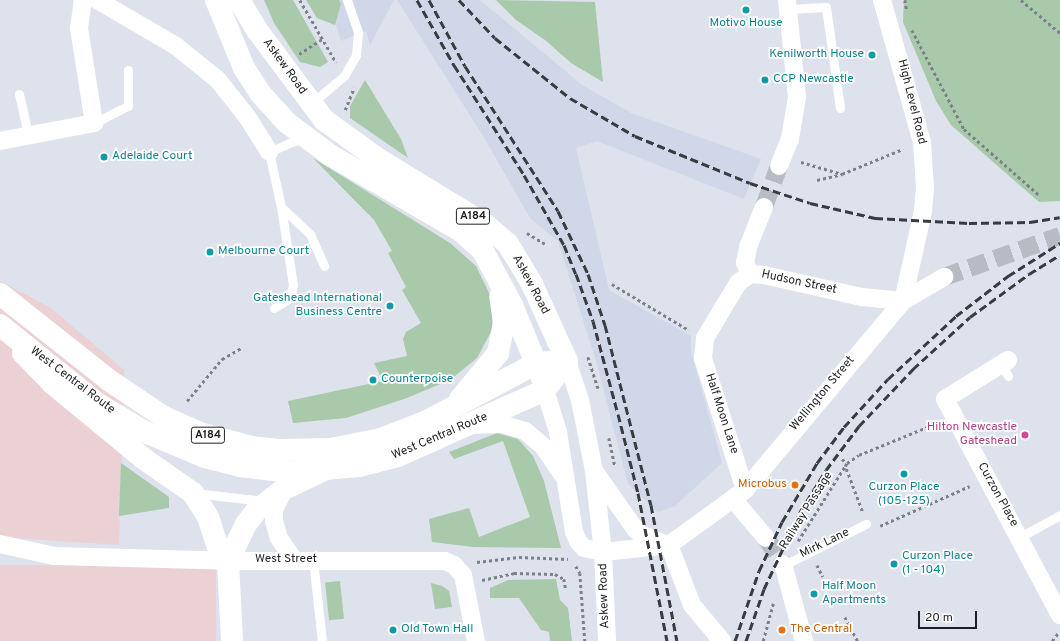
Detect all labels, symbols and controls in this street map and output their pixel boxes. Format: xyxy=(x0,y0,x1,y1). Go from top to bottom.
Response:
marker: Motivo House xyxy=(741,5,751,15)
place label: Motivo House xyxy=(709,17,783,31)
street label: Askew Road xyxy=(259,36,309,98)
place label: Kenilworth House xyxy=(769,48,864,62)
marker: Kenilworth House xyxy=(867,50,877,60)
street label: High Level Road xyxy=(893,58,929,146)
place label: CCP Newcastle xyxy=(773,73,854,87)
marker: CCP Newcastle xyxy=(760,75,770,85)
place label: Adelaide Court xyxy=(112,150,192,164)
marker: Adelaide Court xyxy=(99,152,109,162)
road number: A184 xyxy=(455,207,491,225)
place label: Melbourne Court xyxy=(218,245,309,259)
marker: Melbourne Court xyxy=(205,247,215,257)
street label: Askew Road xyxy=(508,253,552,317)
street label: Hudson Street xyxy=(760,268,838,298)
place label: Gateshead International Business Centre xyxy=(253,292,382,320)
marker: Gateshead International Business Centre xyxy=(385,301,395,311)
street label: West Central Route xyxy=(27,344,117,418)
street label: Wellington Street xyxy=(788,354,858,434)
street label: Half Moon Lane xyxy=(701,372,741,456)
place label: Counterpoise xyxy=(381,373,453,387)
marker: Counterpoise xyxy=(368,375,378,385)
street label: West Central Route xyxy=(390,410,490,464)
place label: Hilton Newcastle Gateshead xyxy=(927,421,1017,449)
road number: A184 xyxy=(190,426,226,444)
marker: Hilton Newcastle Gateshead xyxy=(1020,430,1030,440)
street label: Curzon Place xyxy=(973,460,1021,530)
marker: Curzon Place (105-125) xyxy=(899,469,909,479)
street label: Railway Passage xyxy=(777,470,837,552)
place label: Microbus xyxy=(738,478,787,492)
marker: Microbus xyxy=(790,480,800,490)
place label: Curzon Place (105-125) xyxy=(868,481,940,509)
street label: Mirk Lane xyxy=(798,526,852,562)
place label: Curzon Place (1 - 104) xyxy=(902,550,973,578)
street label: West Street xyxy=(255,553,317,567)
marker: Curzon Place (1 - 104) xyxy=(889,559,899,569)
street label: Askew Road xyxy=(597,563,613,629)
place label: Half Moon Apartments xyxy=(822,580,886,608)
marker: Half Moon Apartments xyxy=(809,589,819,599)
scale bar xyxy=(920,603,979,629)
text: 20 m xyxy=(925,610,953,626)
place label: Old Town Hall xyxy=(401,623,474,637)
place label: The Central xyxy=(790,623,852,637)
marker: Old Town Hall xyxy=(388,625,398,635)
marker: The Central xyxy=(777,625,787,635)

